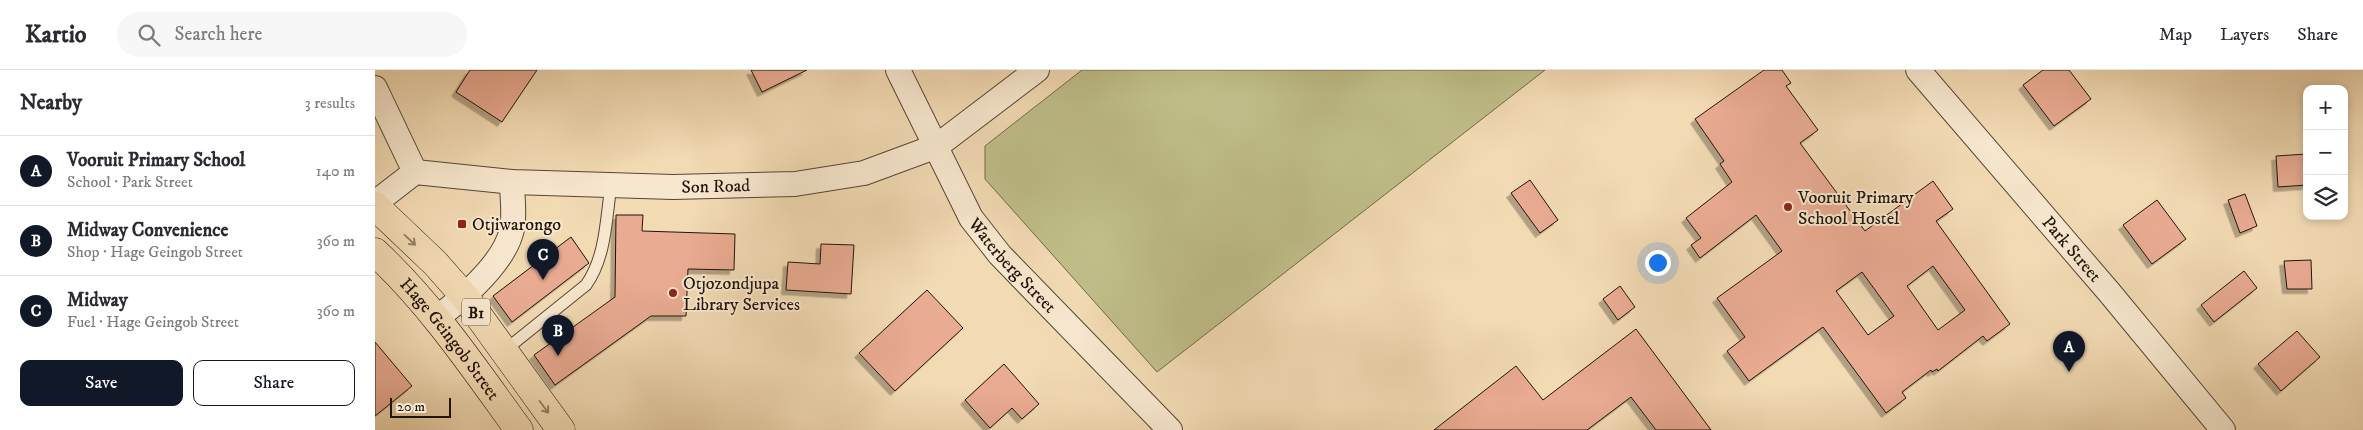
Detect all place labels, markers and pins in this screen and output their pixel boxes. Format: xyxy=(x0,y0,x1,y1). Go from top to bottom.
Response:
place label: Vooruit Primary School Hostel xyxy=(1797,187,1914,230)
marker: Vooruit Primary School Hostel xyxy=(1782,201,1794,213)
place label: Otjiwarongo xyxy=(472,214,561,236)
marker: Otjiwarongo xyxy=(456,218,468,230)
pin: C xyxy=(527,239,559,280)
place label: Otjozondjupa Library Services xyxy=(683,273,800,316)
marker: Otjozondjupa Library Services xyxy=(667,287,679,299)
pin: B xyxy=(542,315,574,356)
pin: A xyxy=(2053,331,2085,372)

